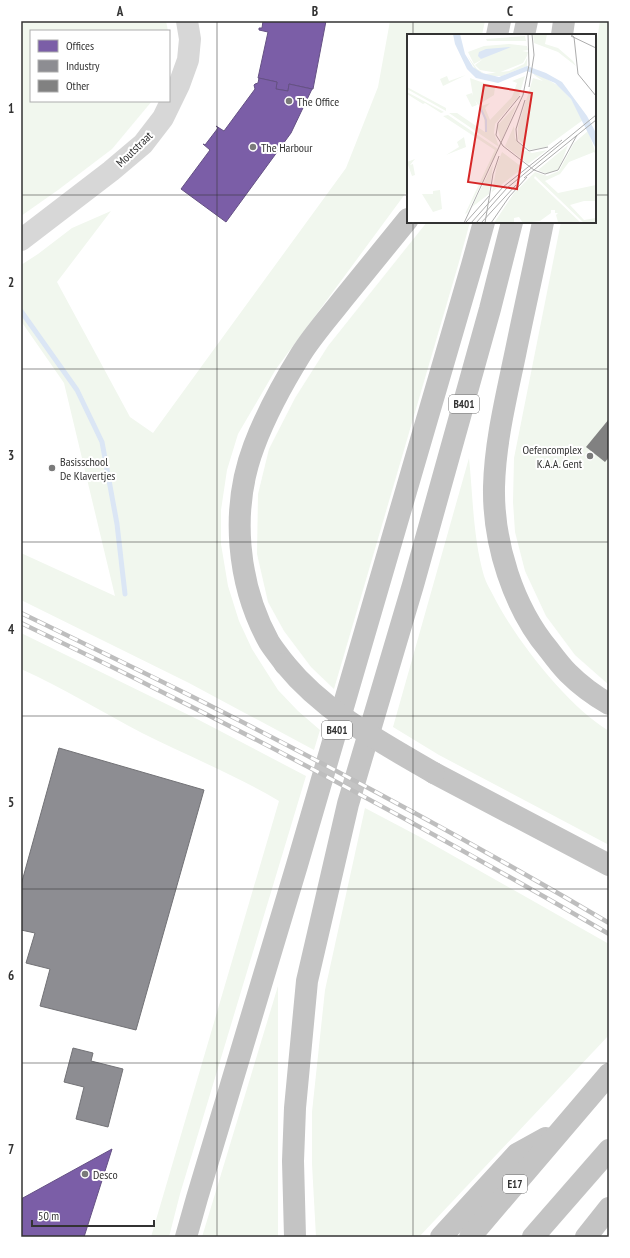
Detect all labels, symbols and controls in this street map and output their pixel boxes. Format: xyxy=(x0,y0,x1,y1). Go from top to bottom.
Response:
text: A xyxy=(116,3,124,20)
text: B xyxy=(312,3,318,20)
text: C xyxy=(507,3,513,20)
legend xyxy=(30,30,170,102)
inset map xyxy=(407,34,596,223)
text: Offices xyxy=(66,38,94,53)
text: Industry xyxy=(66,58,100,73)
text: Other xyxy=(66,78,90,93)
place label: The Office xyxy=(297,94,339,109)
marker: The Office xyxy=(284,96,294,106)
text: 1 xyxy=(8,100,14,117)
street label: Moutstraat xyxy=(113,128,156,170)
place label: The Harbour xyxy=(261,140,313,155)
marker: The Harbour xyxy=(248,142,258,152)
text: 2 xyxy=(8,274,14,291)
road number: B401 xyxy=(449,395,479,413)
place label: Oefencomplex K.A.A. Gent xyxy=(522,442,583,471)
text: 3 xyxy=(8,447,14,464)
marker: Oefencomplex K.A.A. Gent xyxy=(585,451,595,461)
place label: Basisschool De Klavertjes xyxy=(60,454,115,483)
marker: Basisschool De Klavertjes xyxy=(47,463,57,473)
text: 4 xyxy=(8,621,15,638)
road number: B401 xyxy=(322,721,352,739)
text: 5 xyxy=(8,794,14,811)
text: 6 xyxy=(8,967,14,984)
text: 7 xyxy=(8,1141,14,1158)
place label: Desco xyxy=(93,1167,118,1182)
marker: Desco xyxy=(80,1169,90,1179)
road number: E17 xyxy=(503,1175,527,1193)
scale bar xyxy=(32,1202,154,1228)
text: 50 m xyxy=(38,1208,59,1223)

